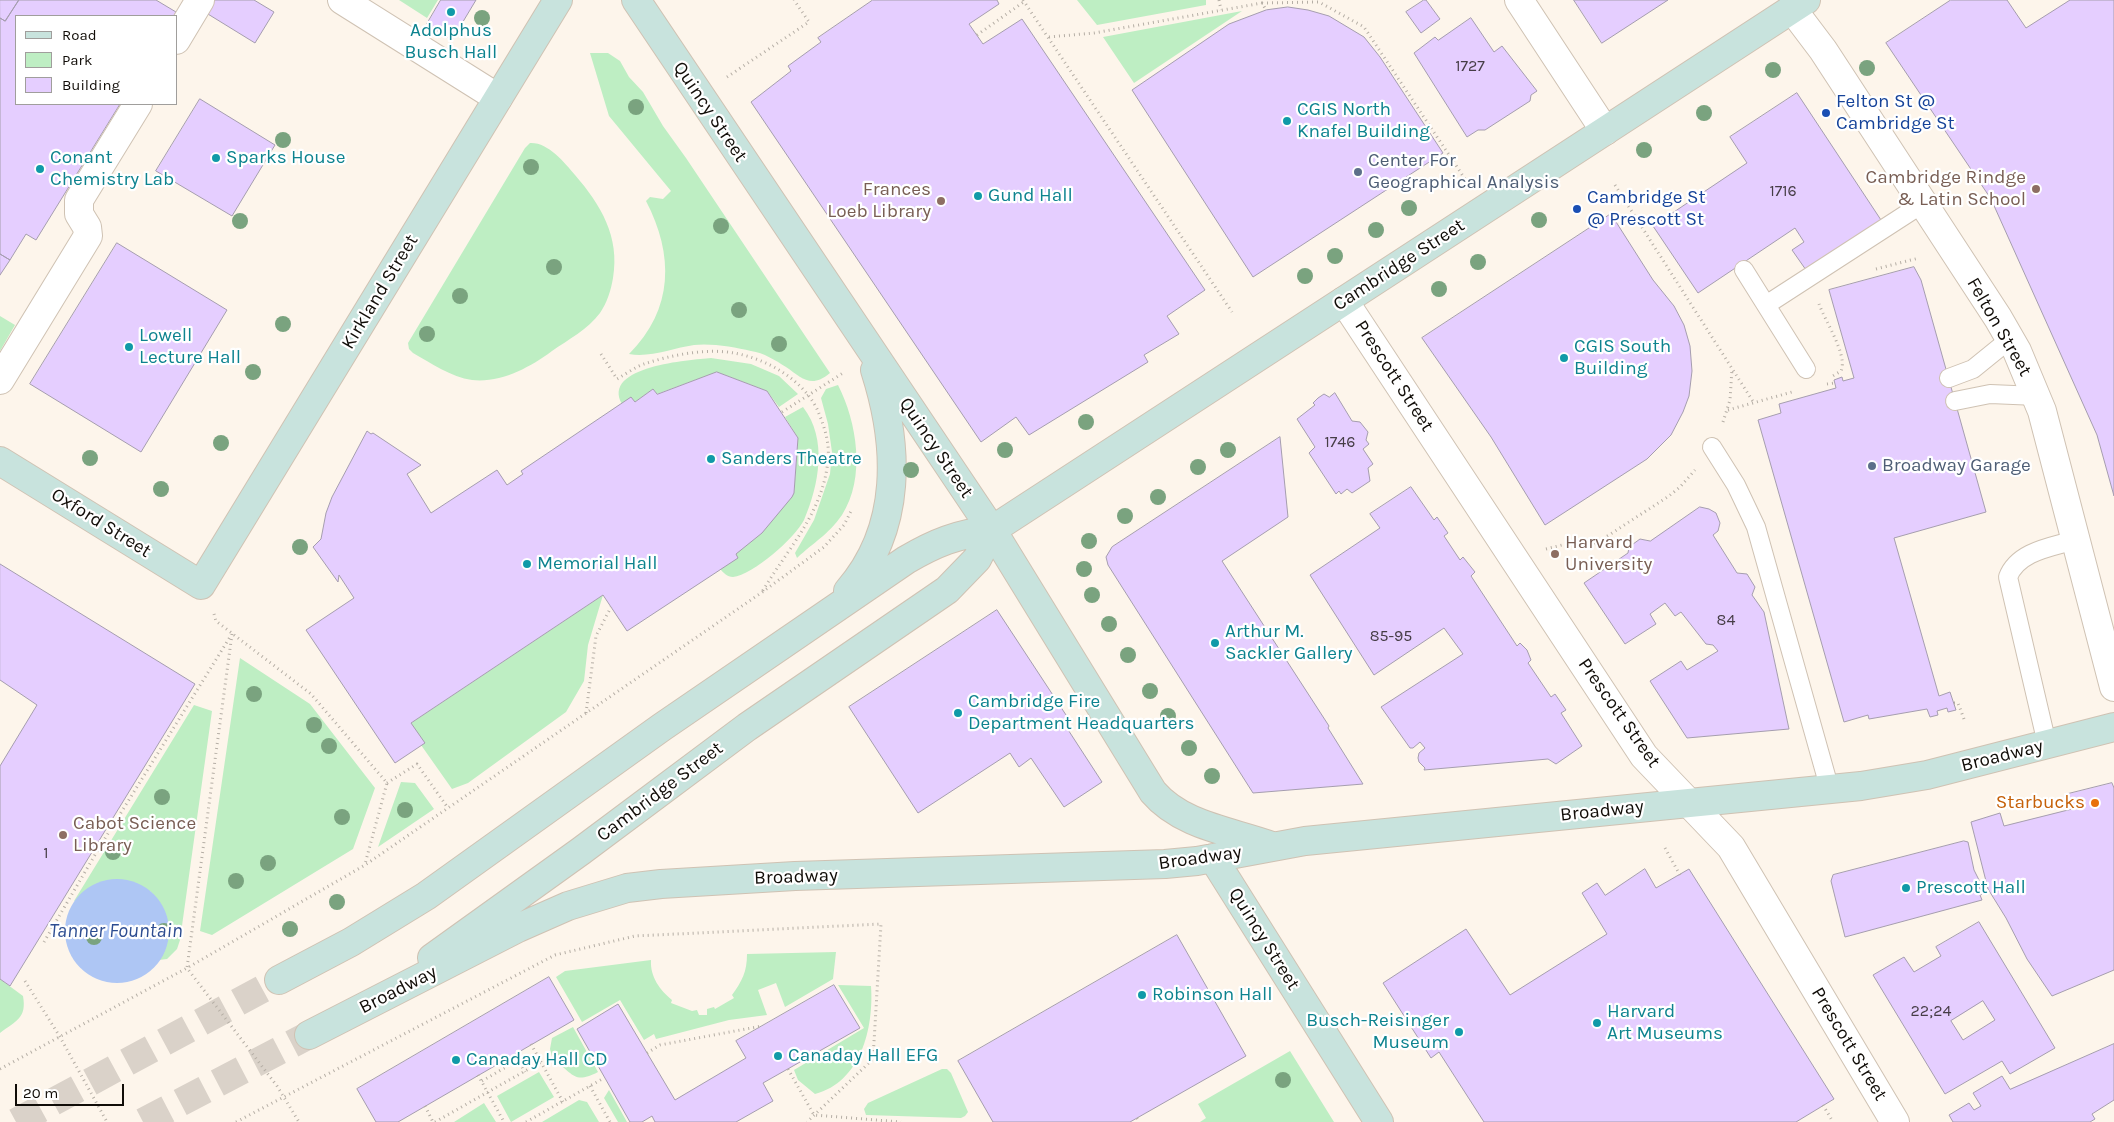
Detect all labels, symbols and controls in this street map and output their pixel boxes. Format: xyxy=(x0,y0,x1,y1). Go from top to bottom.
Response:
marker: Adolphus Busch Hall xyxy=(445,6,457,18)
legend xyxy=(15,15,178,105)
place label: Adolphus Busch Hall xyxy=(405,20,497,64)
text: Road xyxy=(62,26,97,44)
text: Park xyxy=(62,51,92,69)
house number: 1727 xyxy=(1455,56,1485,76)
street label: Quincy Street xyxy=(668,57,752,167)
text: Building xyxy=(62,76,120,94)
place label: Felton St @ Cambridge St xyxy=(1836,91,1955,135)
place label: CGIS North Knafel Building xyxy=(1297,99,1430,143)
marker: Felton St @ Cambridge St xyxy=(1820,107,1832,119)
marker: CGIS North Knafel Building xyxy=(1281,115,1293,127)
place label: Conant Chemistry Lab xyxy=(50,147,174,191)
place label: Sparks House xyxy=(226,147,345,169)
place label: Center For Geographical Analysis xyxy=(1368,150,1559,194)
marker: Sparks House xyxy=(210,152,222,164)
marker: Conant Chemistry Lab xyxy=(34,163,46,175)
marker: Center For Geographical Analysis xyxy=(1352,166,1364,178)
place label: Cambridge Rindge & Latin School xyxy=(1866,167,2026,211)
place label: Frances Loeb Library xyxy=(827,179,931,223)
house number: 1716 xyxy=(1769,181,1797,201)
marker: Cambridge Rindge & Latin School xyxy=(2030,183,2042,195)
place label: Gund Hall xyxy=(988,185,1073,207)
place label: Cambridge St @ Prescott St xyxy=(1587,187,1706,231)
marker: Gund Hall xyxy=(972,190,984,202)
marker: Frances Loeb Library xyxy=(935,195,947,207)
marker: Cambridge St @ Prescott St xyxy=(1571,203,1583,215)
street label: Cambridge Street xyxy=(1329,214,1469,316)
street label: Kirkland Street xyxy=(337,230,423,354)
street label: Felton Street xyxy=(1962,274,2036,380)
street label: Prescott Street xyxy=(1350,316,1438,436)
place label: Lowell Lecture Hall xyxy=(139,325,241,369)
place label: CGIS South Building xyxy=(1574,336,1671,380)
marker: Lowell Lecture Hall xyxy=(123,341,135,353)
marker: CGIS South Building xyxy=(1558,352,1570,364)
street label: Quincy Street xyxy=(894,393,978,503)
house number: 1746 xyxy=(1325,432,1355,452)
place label: Sanders Theatre xyxy=(721,448,862,470)
marker: Sanders Theatre xyxy=(705,453,717,465)
place label: Broadway Garage xyxy=(1882,455,2031,477)
marker: Broadway Garage xyxy=(1866,460,1878,472)
street label: Oxford Street xyxy=(47,483,155,563)
place label: Harvard University xyxy=(1565,532,1652,576)
marker: Harvard University xyxy=(1549,548,1561,560)
place label: Memorial Hall xyxy=(537,553,658,575)
marker: Memorial Hall xyxy=(521,558,533,570)
house number: 84 xyxy=(1717,610,1735,630)
place label: Arthur M. Sackler Gallery xyxy=(1225,621,1353,665)
house number: 85-95 xyxy=(1370,626,1412,646)
marker: Arthur M. Sackler Gallery xyxy=(1209,637,1221,649)
street label: Prescott Street xyxy=(1573,654,1665,772)
place label: Cambridge Fire Department Headquarters xyxy=(968,691,1194,735)
marker: Cambridge Fire Department Headquarters xyxy=(952,707,964,719)
street label: Broadway xyxy=(1959,735,2045,777)
street label: Cambridge Street xyxy=(592,737,728,847)
place label: Starbucks xyxy=(1996,792,2085,814)
street label: Broadway xyxy=(1559,795,1645,827)
marker: Starbucks xyxy=(2089,797,2101,809)
place label: Cabot Science Library xyxy=(73,813,196,857)
marker: Cabot Science Library xyxy=(57,829,69,841)
street label: Broadway xyxy=(1157,841,1243,875)
house number: 1 xyxy=(43,843,49,863)
street label: Broadway xyxy=(754,864,838,890)
place label: Prescott Hall xyxy=(1916,877,2026,899)
marker: Prescott Hall xyxy=(1900,882,1912,894)
street label: Quincy Street xyxy=(1224,884,1304,994)
water label: Tanner Fountain xyxy=(49,919,183,943)
street label: Broadway xyxy=(355,961,441,1019)
street label: Prescott Street xyxy=(1806,983,1892,1105)
place label: Robinson Hall xyxy=(1152,984,1273,1006)
marker: Robinson Hall xyxy=(1136,989,1148,1001)
place label: Harvard Art Museums xyxy=(1607,1001,1723,1045)
house number: 22;24 xyxy=(1911,1001,1951,1021)
place label: Busch-Reisinger Museum xyxy=(1306,1010,1449,1054)
marker: Harvard Art Museums xyxy=(1591,1017,1603,1029)
marker: Busch-Reisinger Museum xyxy=(1453,1026,1465,1038)
place label: Canaday Hall EFG xyxy=(788,1045,938,1067)
place label: Canaday Hall CD xyxy=(466,1049,608,1071)
marker: Canaday Hall EFG xyxy=(772,1050,784,1062)
marker: Canaday Hall CD xyxy=(450,1054,462,1066)
scale bar xyxy=(18,1074,126,1106)
text: 20 m xyxy=(23,1084,58,1102)

